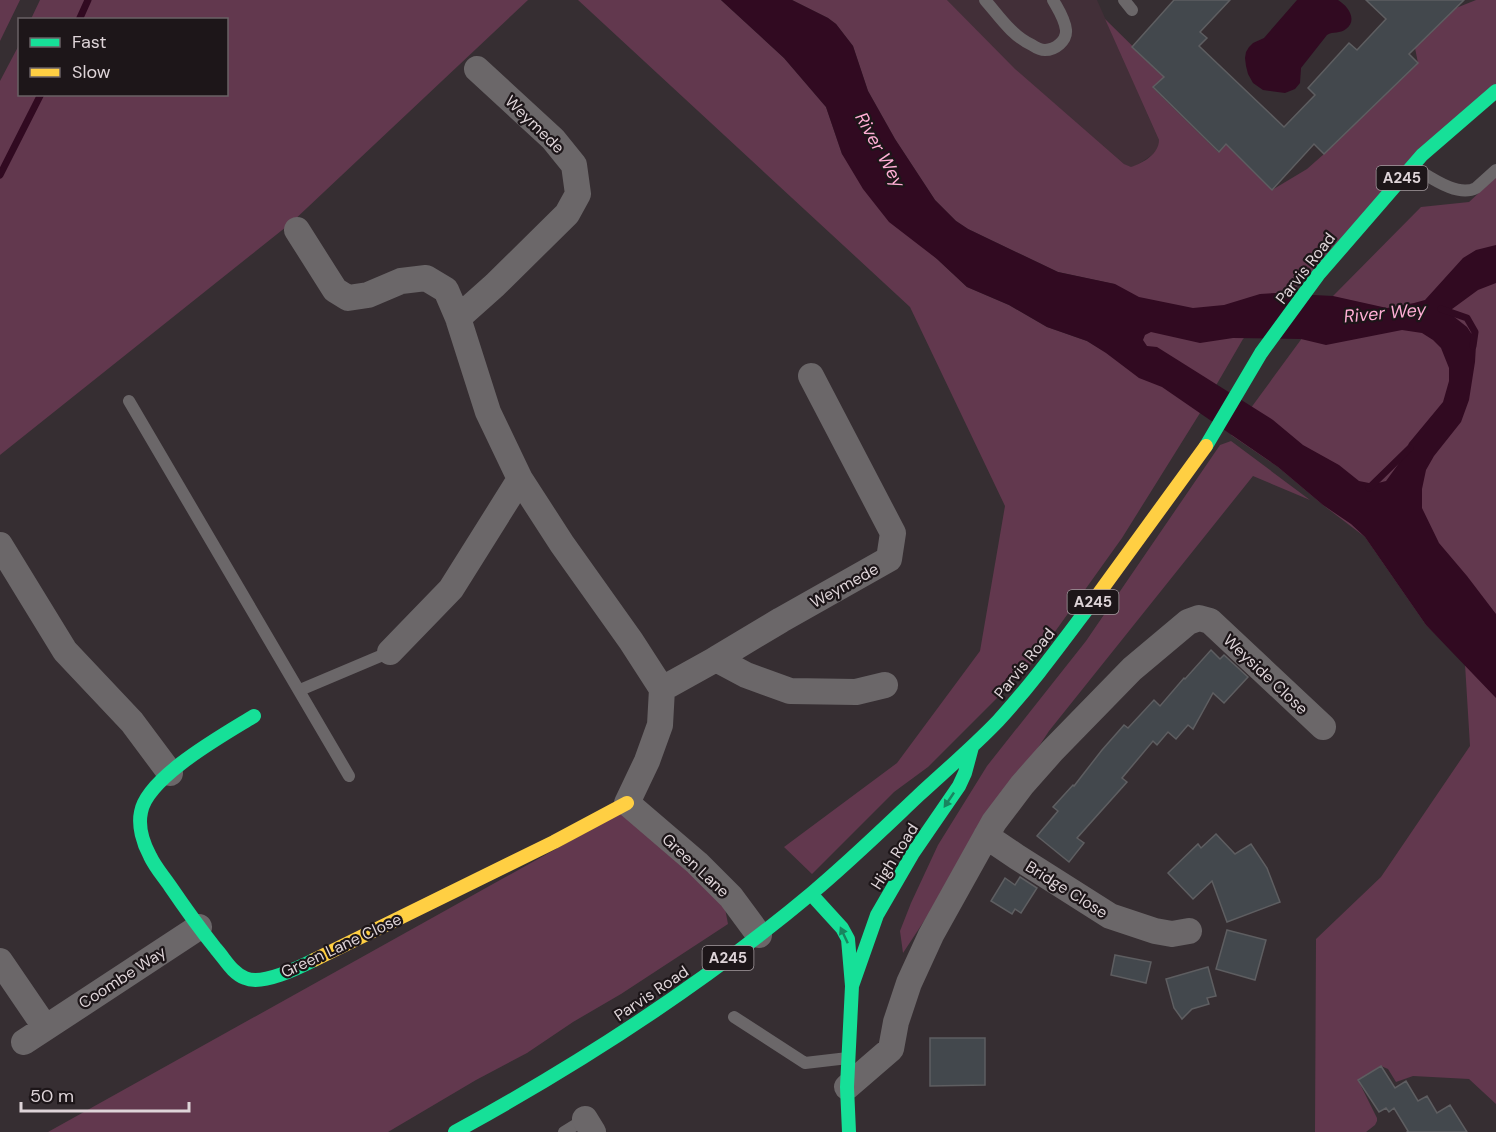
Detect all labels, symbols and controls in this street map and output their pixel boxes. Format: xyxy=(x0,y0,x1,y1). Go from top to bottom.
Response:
legend xyxy=(18,18,228,96)
text: Fast xyxy=(72,30,107,54)
text: Slow xyxy=(72,60,111,84)
street label: Weymede xyxy=(500,91,569,158)
water label: River Wey xyxy=(849,108,911,193)
road number: A245 xyxy=(1376,166,1428,190)
street label: Parvis Road xyxy=(1271,228,1340,308)
water label: River Wey xyxy=(1343,297,1428,329)
street label: Weymede xyxy=(806,558,882,613)
road number: A245 xyxy=(1068,590,1118,614)
street label: Parvis Road xyxy=(989,624,1059,703)
street label: Weyside Close xyxy=(1219,630,1313,719)
one-way arrow xyxy=(944,792,955,808)
street label: High Road xyxy=(866,819,923,893)
street label: Green Lane xyxy=(657,829,734,902)
street label: Bridge Close xyxy=(1022,856,1112,923)
street label: Green Lane Close xyxy=(278,908,405,983)
one-way arrow xyxy=(839,925,849,943)
street label: Coombe Way xyxy=(75,941,170,1013)
road number: A245 xyxy=(702,946,754,970)
street label: Parvis Road xyxy=(610,961,693,1026)
scale bar xyxy=(21,1075,189,1113)
text: 50 m xyxy=(30,1084,74,1108)

